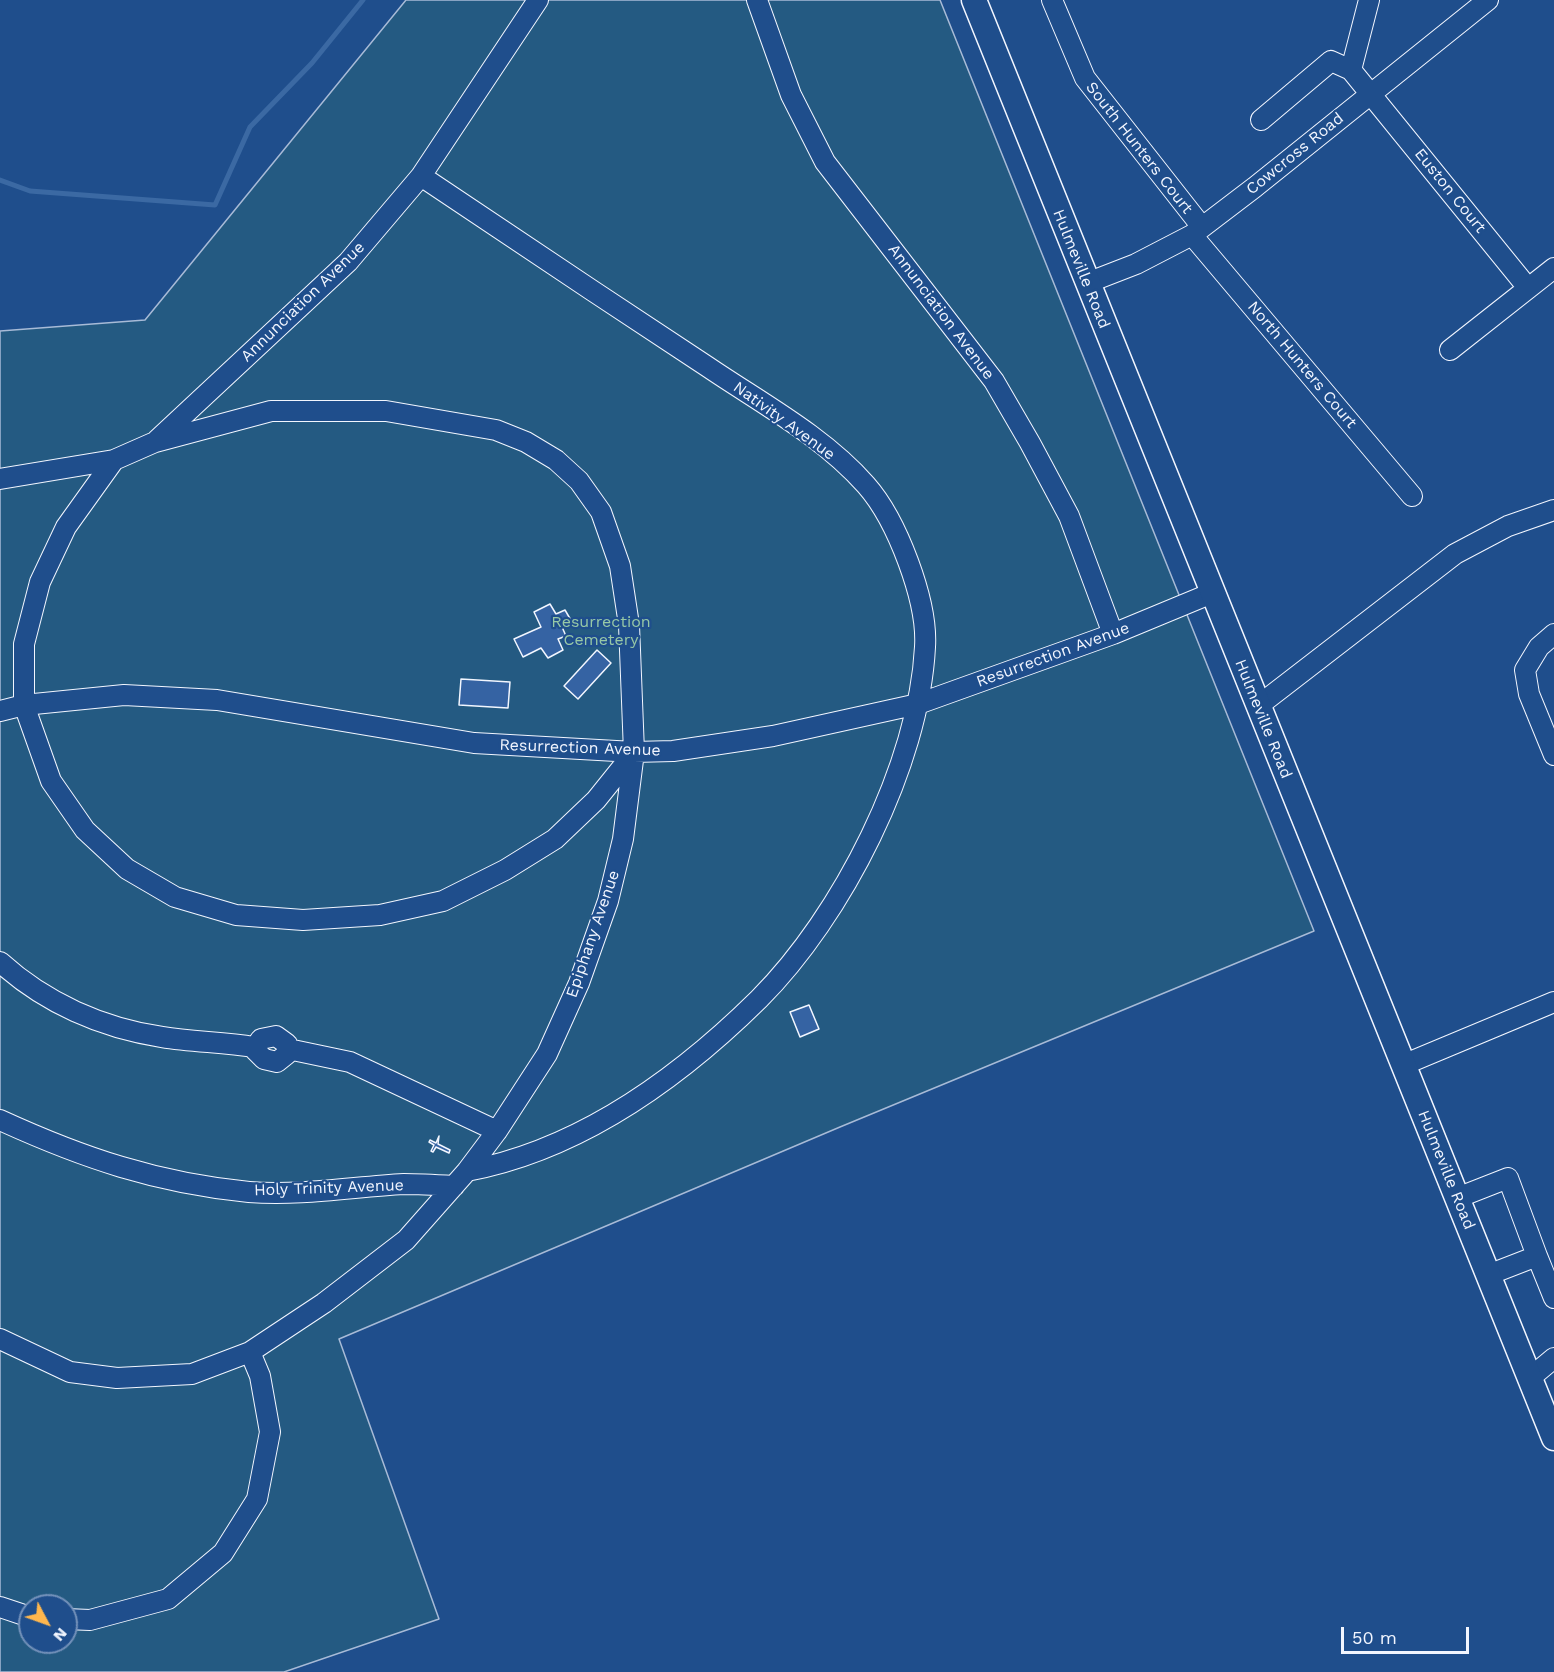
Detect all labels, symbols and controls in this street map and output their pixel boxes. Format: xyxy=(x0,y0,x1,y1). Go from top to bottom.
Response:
street label: South Hunters Court xyxy=(1081,78,1197,218)
street label: Cowcross Road xyxy=(1242,109,1348,199)
street label: Euston Court xyxy=(1410,145,1490,237)
street label: Hulmeville Road xyxy=(1048,207,1114,331)
street label: Annunciation Avenue xyxy=(237,238,369,366)
street label: Annunciation Avenue xyxy=(884,240,998,384)
street label: North Hunters Court xyxy=(1243,298,1361,432)
street label: Nativity Avenue xyxy=(729,378,839,464)
park label: Resurrection Cemetery xyxy=(551,612,651,650)
street label: Resurrection Avenue xyxy=(974,618,1132,692)
street label: Hulmeville Road xyxy=(1230,657,1296,781)
street label: Resurrection Avenue xyxy=(499,736,661,760)
street label: Epiphany Avenue xyxy=(562,868,624,1000)
street label: Hulmeville Road xyxy=(1413,1108,1479,1232)
street label: Holy Trinity Avenue xyxy=(254,1176,404,1200)
north arrow xyxy=(18,1594,78,1654)
scale bar xyxy=(1344,1615,1472,1653)
text: N xyxy=(49,1624,72,1646)
text: 50 m xyxy=(1352,1627,1397,1648)

